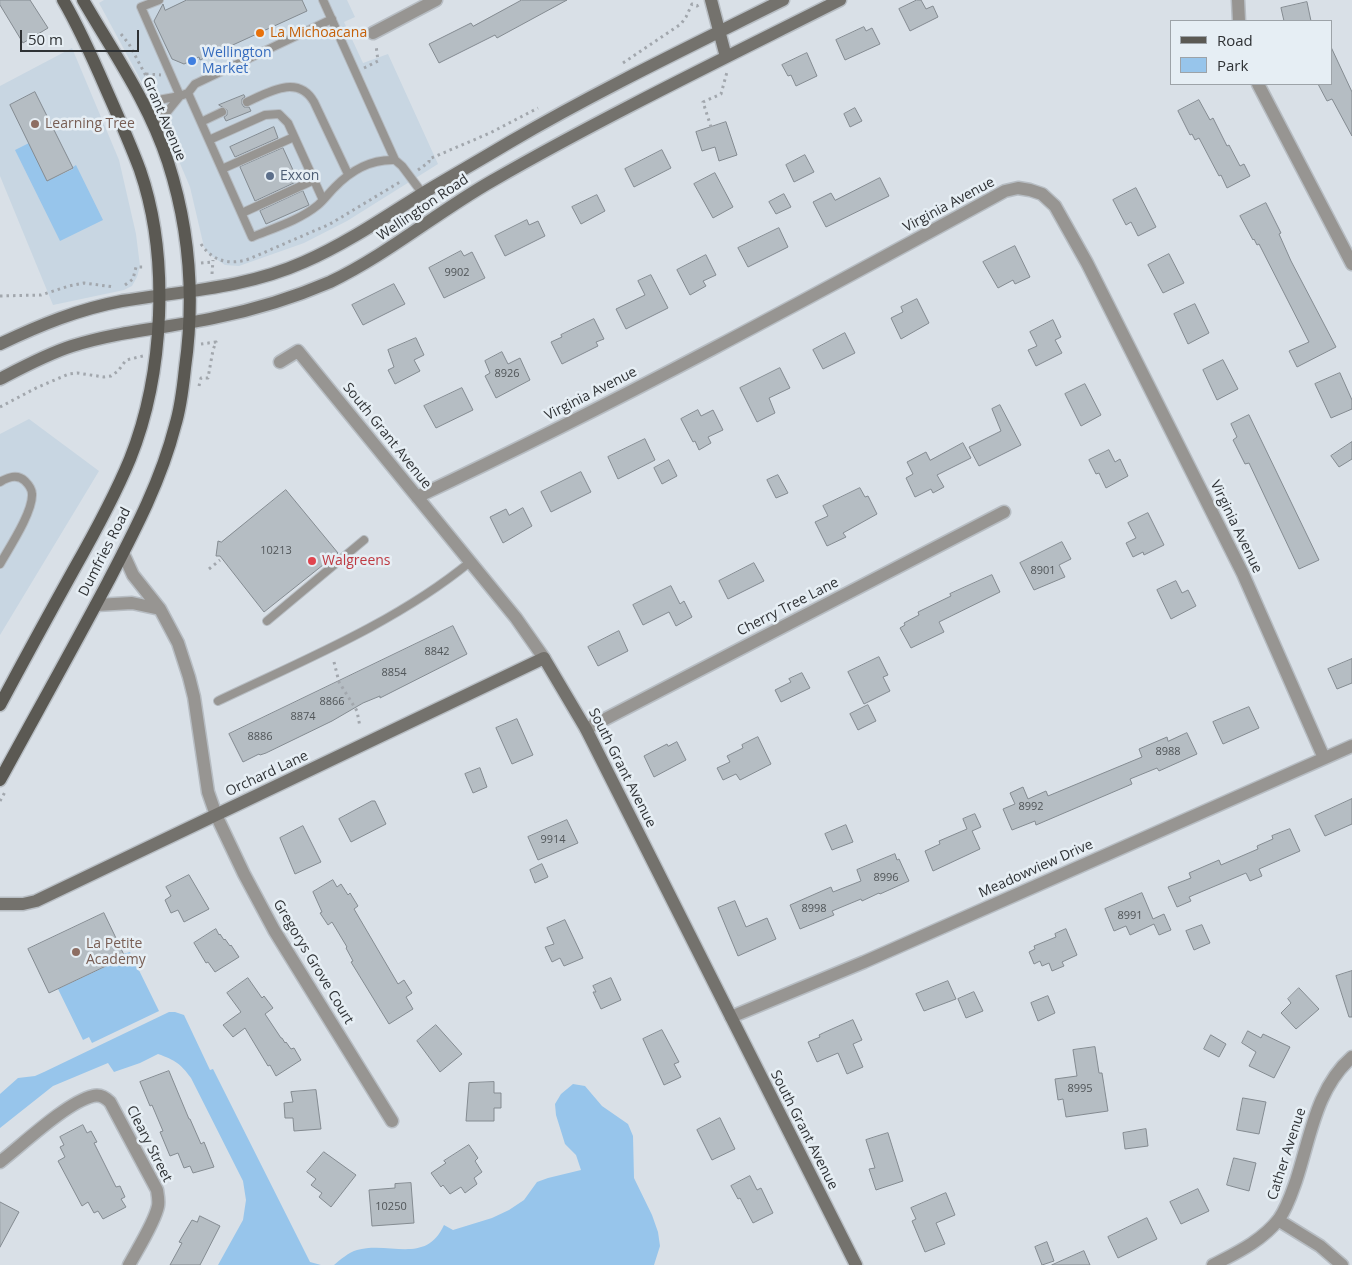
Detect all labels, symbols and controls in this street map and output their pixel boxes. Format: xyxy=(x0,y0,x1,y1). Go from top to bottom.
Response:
scale bar xyxy=(22,20,141,52)
legend xyxy=(1170,20,1332,85)
place label: La Michoacana xyxy=(270,25,367,41)
marker: La Michoacana xyxy=(254,27,266,39)
text: 50 m xyxy=(28,29,63,49)
text: Road xyxy=(1217,30,1253,50)
place label: Wellington Market xyxy=(202,45,272,78)
marker: Wellington Market xyxy=(186,55,198,67)
text: Park xyxy=(1217,55,1248,75)
street label: Grant Avenue xyxy=(139,74,189,164)
place label: Learning Tree xyxy=(45,116,135,132)
marker: Learning Tree xyxy=(29,118,41,130)
place label: Exxon xyxy=(280,168,319,184)
marker: Exxon xyxy=(264,170,276,182)
street label: Wellington Road xyxy=(374,171,472,245)
street label: Virginia Avenue xyxy=(900,174,998,236)
house number: 9902 xyxy=(444,266,470,280)
street label: Virginia Avenue xyxy=(542,364,640,424)
house number: 8926 xyxy=(494,367,520,381)
street label: South Grant Avenue xyxy=(339,380,435,492)
street label: Virginia Avenue xyxy=(1206,478,1266,576)
street label: Dumfries Road xyxy=(75,505,135,599)
house number: 10213 xyxy=(260,544,292,558)
place label: Walgreens xyxy=(322,553,391,569)
marker: Walgreens xyxy=(306,555,318,567)
house number: 8901 xyxy=(1030,564,1056,578)
street label: Cherry Tree Lane xyxy=(734,574,842,640)
house number: 8842 xyxy=(424,645,450,659)
house number: 8854 xyxy=(381,666,407,680)
house number: 8866 xyxy=(319,695,345,709)
street label: South Grant Avenue xyxy=(585,706,659,830)
house number: 8874 xyxy=(290,710,316,724)
house number: 8886 xyxy=(247,730,273,744)
house number: 8988 xyxy=(1155,745,1181,759)
street label: Orchard Lane xyxy=(223,748,311,800)
house number: 8992 xyxy=(1018,800,1044,814)
house number: 9914 xyxy=(540,833,566,847)
street label: Meadowview Drive xyxy=(976,836,1096,902)
house number: 8996 xyxy=(873,871,899,885)
street label: Gregorys Grove Court xyxy=(269,897,357,1027)
house number: 8998 xyxy=(801,902,827,916)
house number: 8991 xyxy=(1117,909,1143,923)
place label: La Petite Academy xyxy=(86,936,146,969)
marker: La Petite Academy xyxy=(70,946,82,958)
street label: South Grant Avenue xyxy=(767,1068,841,1192)
house number: 8995 xyxy=(1067,1082,1093,1096)
street label: Cleary Street xyxy=(123,1103,175,1185)
street label: Cather Avenue xyxy=(1264,1106,1310,1202)
house number: 10250 xyxy=(375,1200,407,1214)

